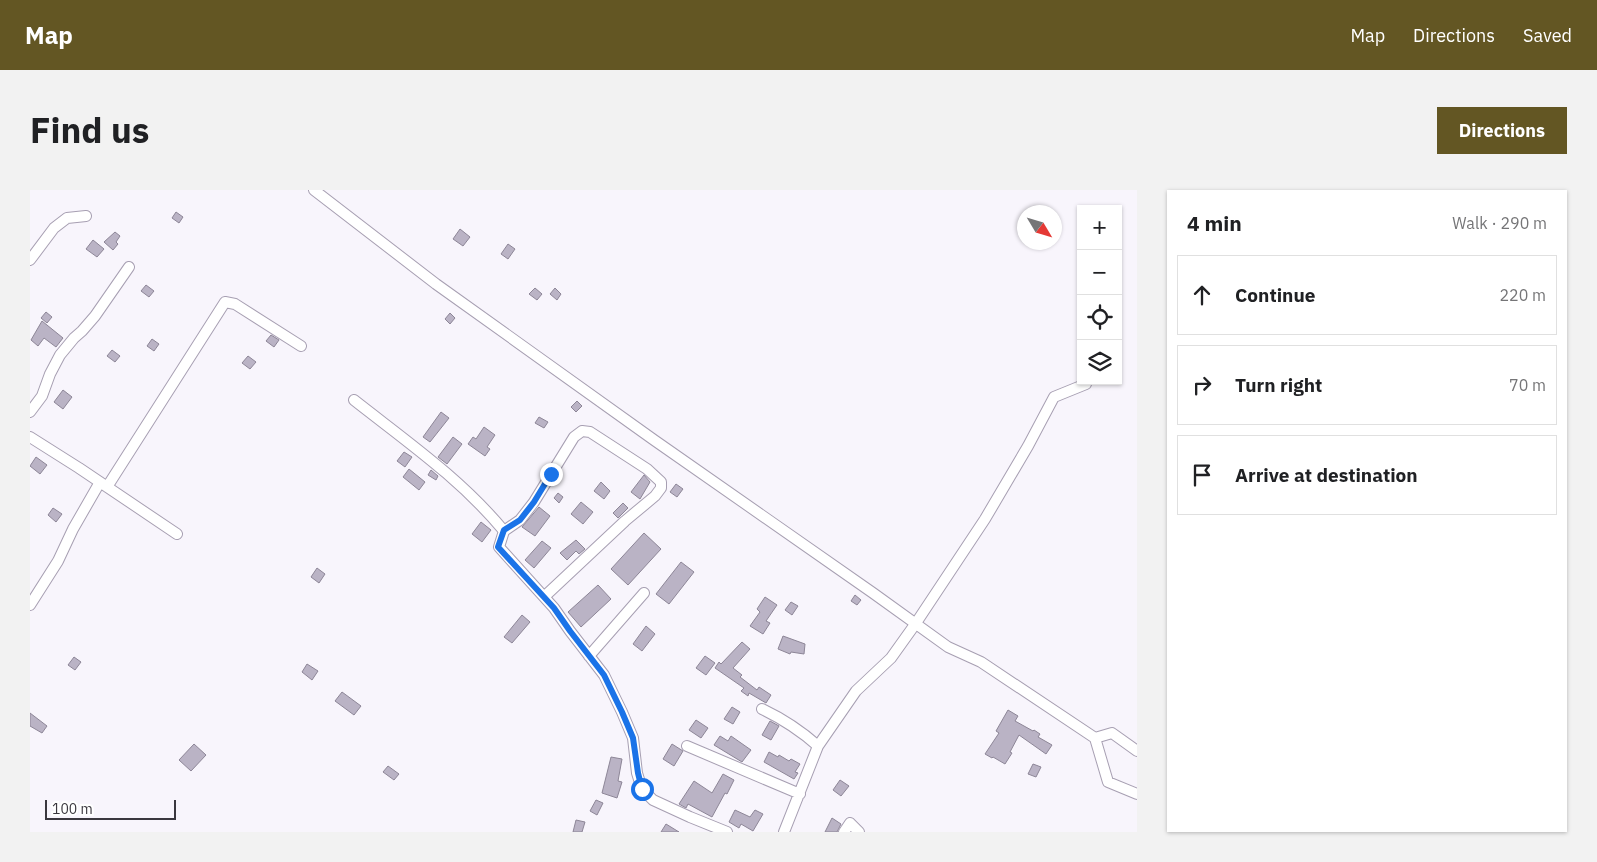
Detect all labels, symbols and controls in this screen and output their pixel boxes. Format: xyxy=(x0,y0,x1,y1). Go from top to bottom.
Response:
text: Map xyxy=(25,19,73,51)
text: Map xyxy=(1350,24,1385,47)
text: Directions xyxy=(1413,24,1495,47)
text: Saved xyxy=(1523,24,1572,47)
text: Find us xyxy=(30,107,149,153)
button: Directions xyxy=(1437,107,1567,154)
north arrow xyxy=(1017,205,1062,250)
map controls xyxy=(1077,205,1122,385)
button: + xyxy=(1077,205,1122,250)
text: 4 min xyxy=(1187,209,1242,237)
text: Walk · 290 m xyxy=(1452,213,1547,233)
button: − xyxy=(1077,250,1122,295)
icon: ahead xyxy=(1188,281,1216,309)
text: Continue xyxy=(1235,283,1315,307)
text: 220 m xyxy=(1499,285,1546,305)
button: locate xyxy=(1077,295,1122,340)
button: layers xyxy=(1077,340,1122,385)
icon: right xyxy=(1188,371,1216,399)
text: Turn right xyxy=(1235,373,1322,397)
text: 70 m xyxy=(1509,375,1546,395)
icon: arrive xyxy=(1188,461,1216,489)
route end xyxy=(540,463,563,486)
text: Arrive at destination xyxy=(1235,463,1418,487)
route start xyxy=(631,778,654,801)
scale bar xyxy=(45,797,176,820)
text: 100 m xyxy=(52,800,93,818)

